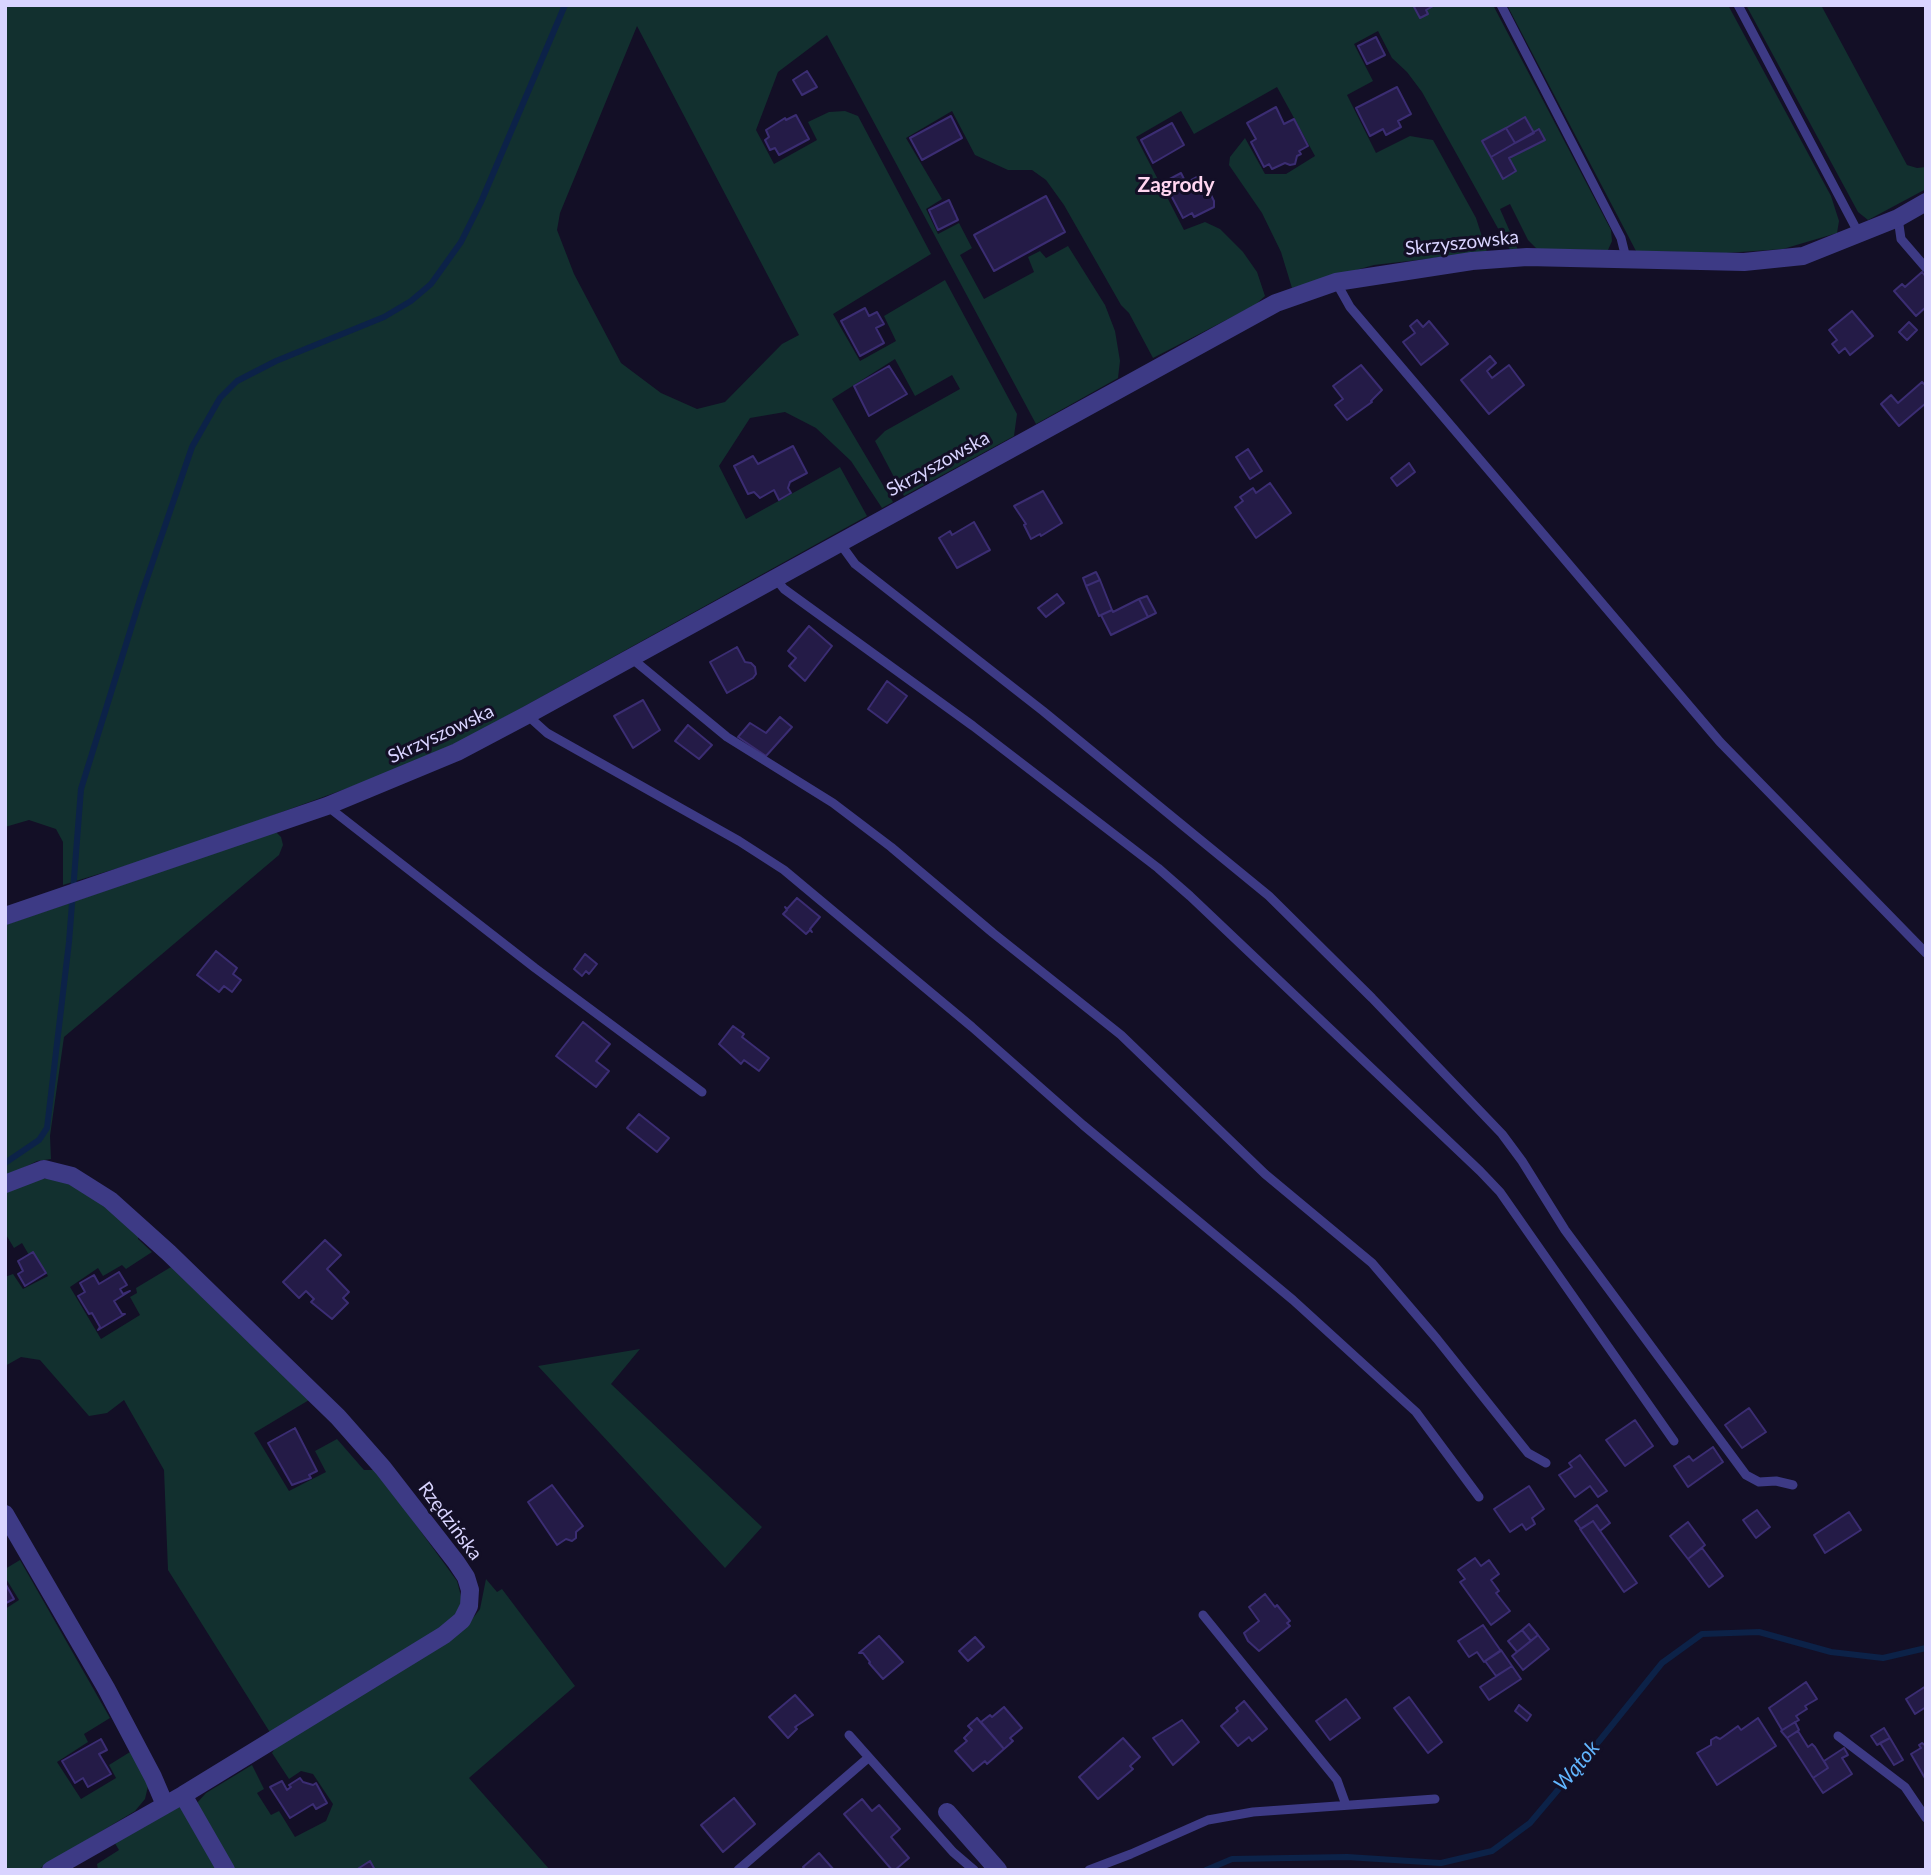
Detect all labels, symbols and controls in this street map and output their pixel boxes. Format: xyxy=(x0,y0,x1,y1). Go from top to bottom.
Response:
district label: Zagrody xyxy=(1137,172,1215,198)
street label: Skrzyszowska xyxy=(1404,226,1520,260)
street label: Skrzyszowska xyxy=(882,426,994,502)
street label: Skrzyszowska xyxy=(384,700,498,768)
street label: Rzędzińska xyxy=(413,1477,487,1565)
water label: Wątok xyxy=(1549,1736,1605,1796)

